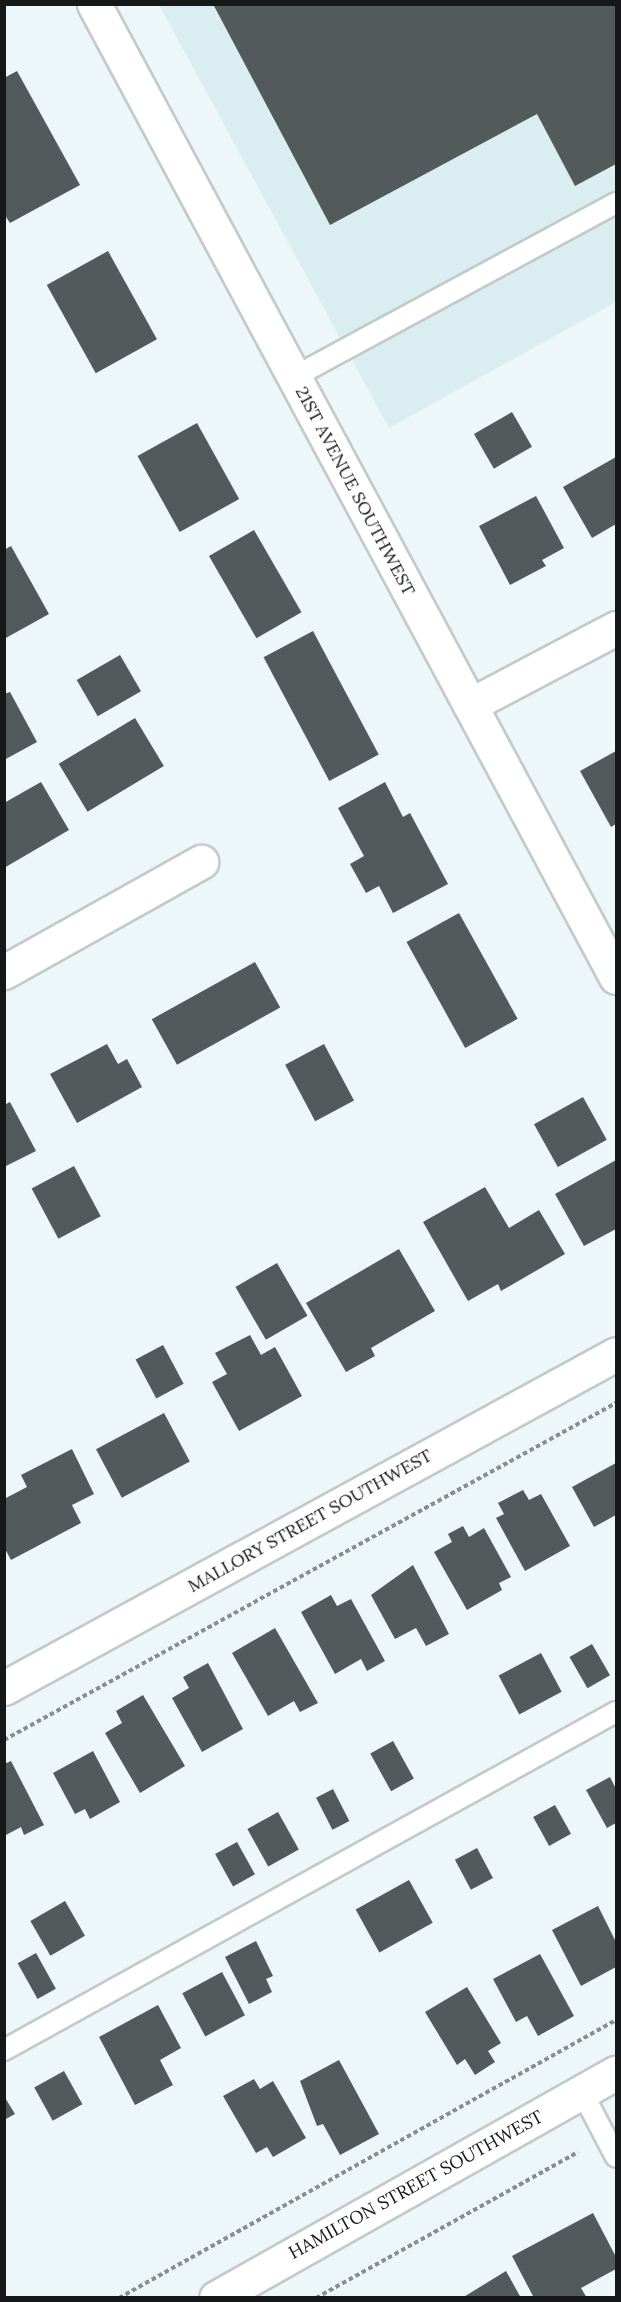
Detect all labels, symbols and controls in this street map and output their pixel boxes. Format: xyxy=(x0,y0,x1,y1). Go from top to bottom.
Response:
street label: 21ST AVENUE SOUTHWEST xyxy=(291,383,419,599)
street label: MALLORY STREET SOUTHWEST xyxy=(184,1445,436,1597)
street label: HAMILTON STREET SOUTHWEST xyxy=(285,2106,547,2264)

